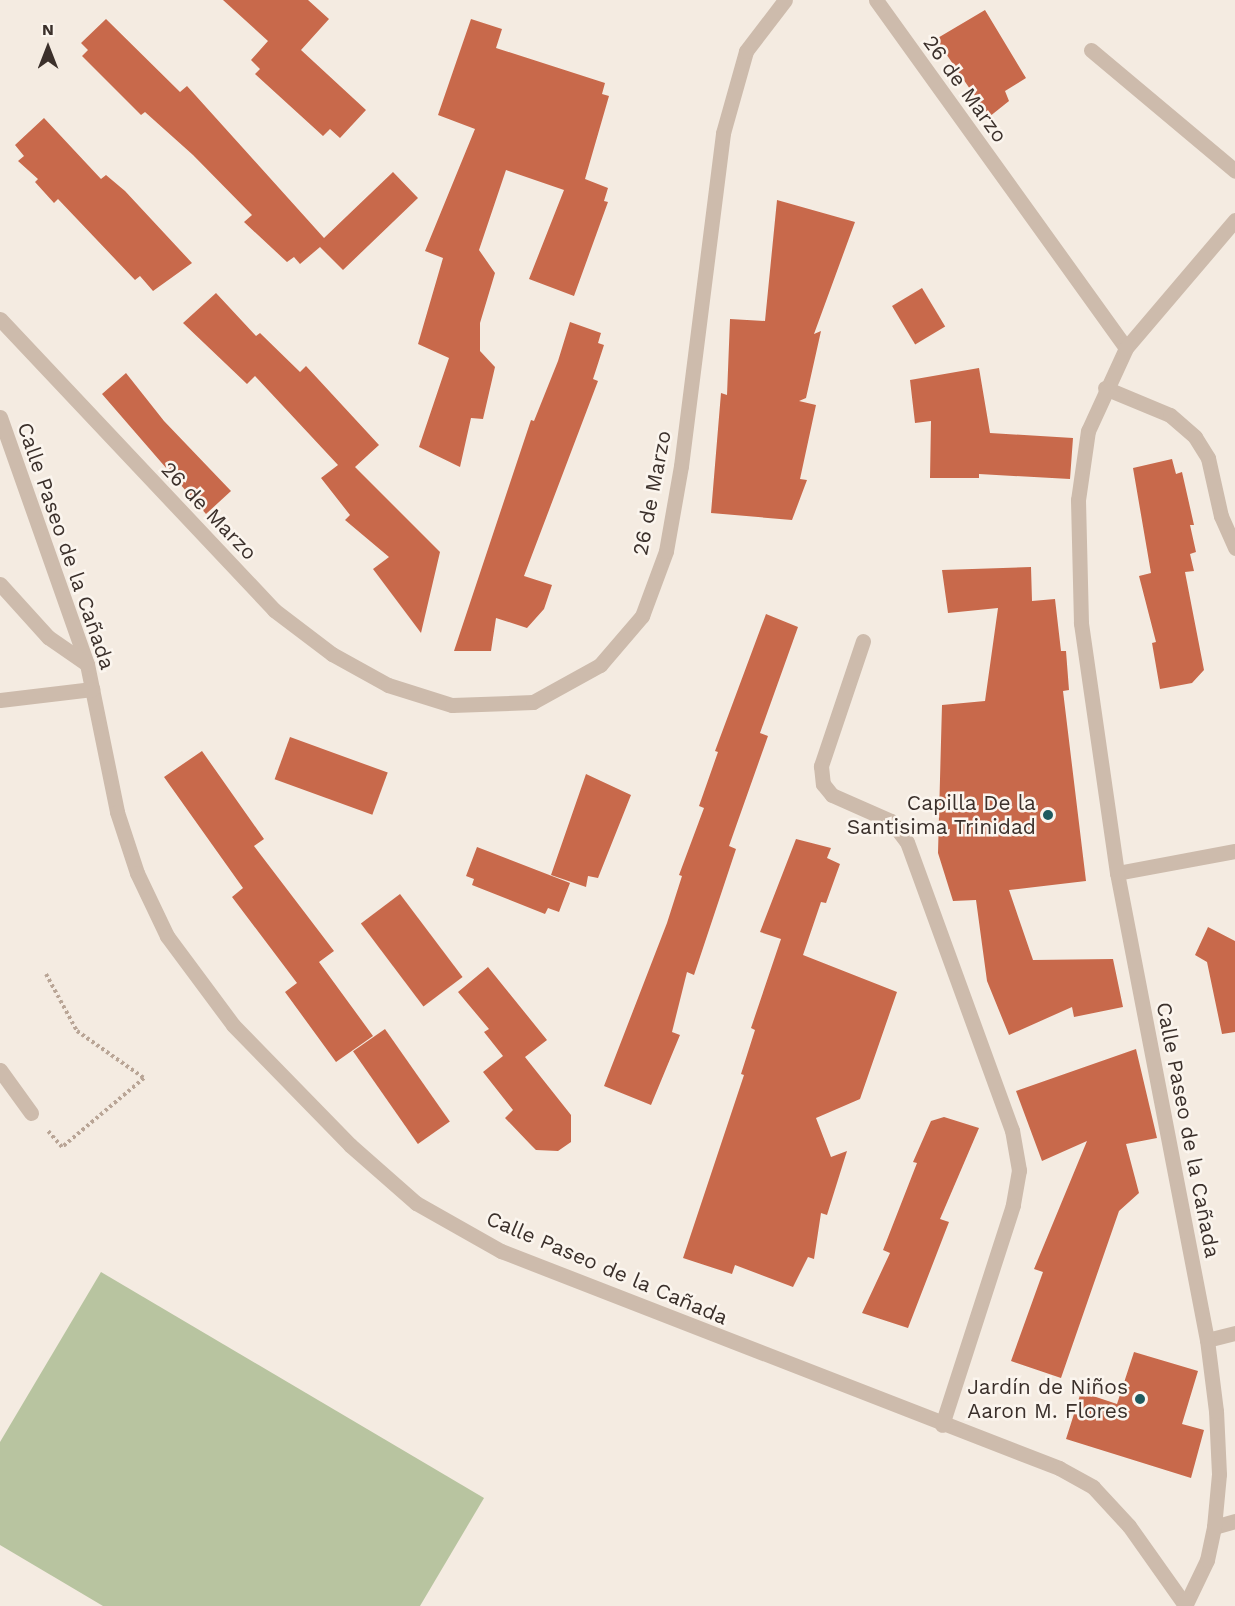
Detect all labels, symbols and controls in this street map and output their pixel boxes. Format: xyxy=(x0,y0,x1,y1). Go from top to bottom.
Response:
north arrow xyxy=(18,18,78,78)
text: N xyxy=(42,20,54,39)
street label: 26 de Marzo xyxy=(918,30,1012,148)
street label: Calle Paseo de la Cañada xyxy=(12,419,120,673)
street label: 26 de Marzo xyxy=(628,428,676,558)
street label: 26 de Marzo xyxy=(156,457,262,565)
place label: Capilla De la Santisima Trinidad xyxy=(846,790,1036,840)
marker: Capilla De la Santisima Trinidad xyxy=(1041,808,1055,822)
street label: Calle Paseo de la Cañada xyxy=(1151,1000,1225,1260)
street label: Calle Paseo de la Cañada xyxy=(482,1206,732,1330)
place label: Jardín de Niños Aaron M. Flores xyxy=(967,1374,1128,1424)
marker: Jardín de Niños Aaron M. Flores xyxy=(1133,1392,1147,1406)

